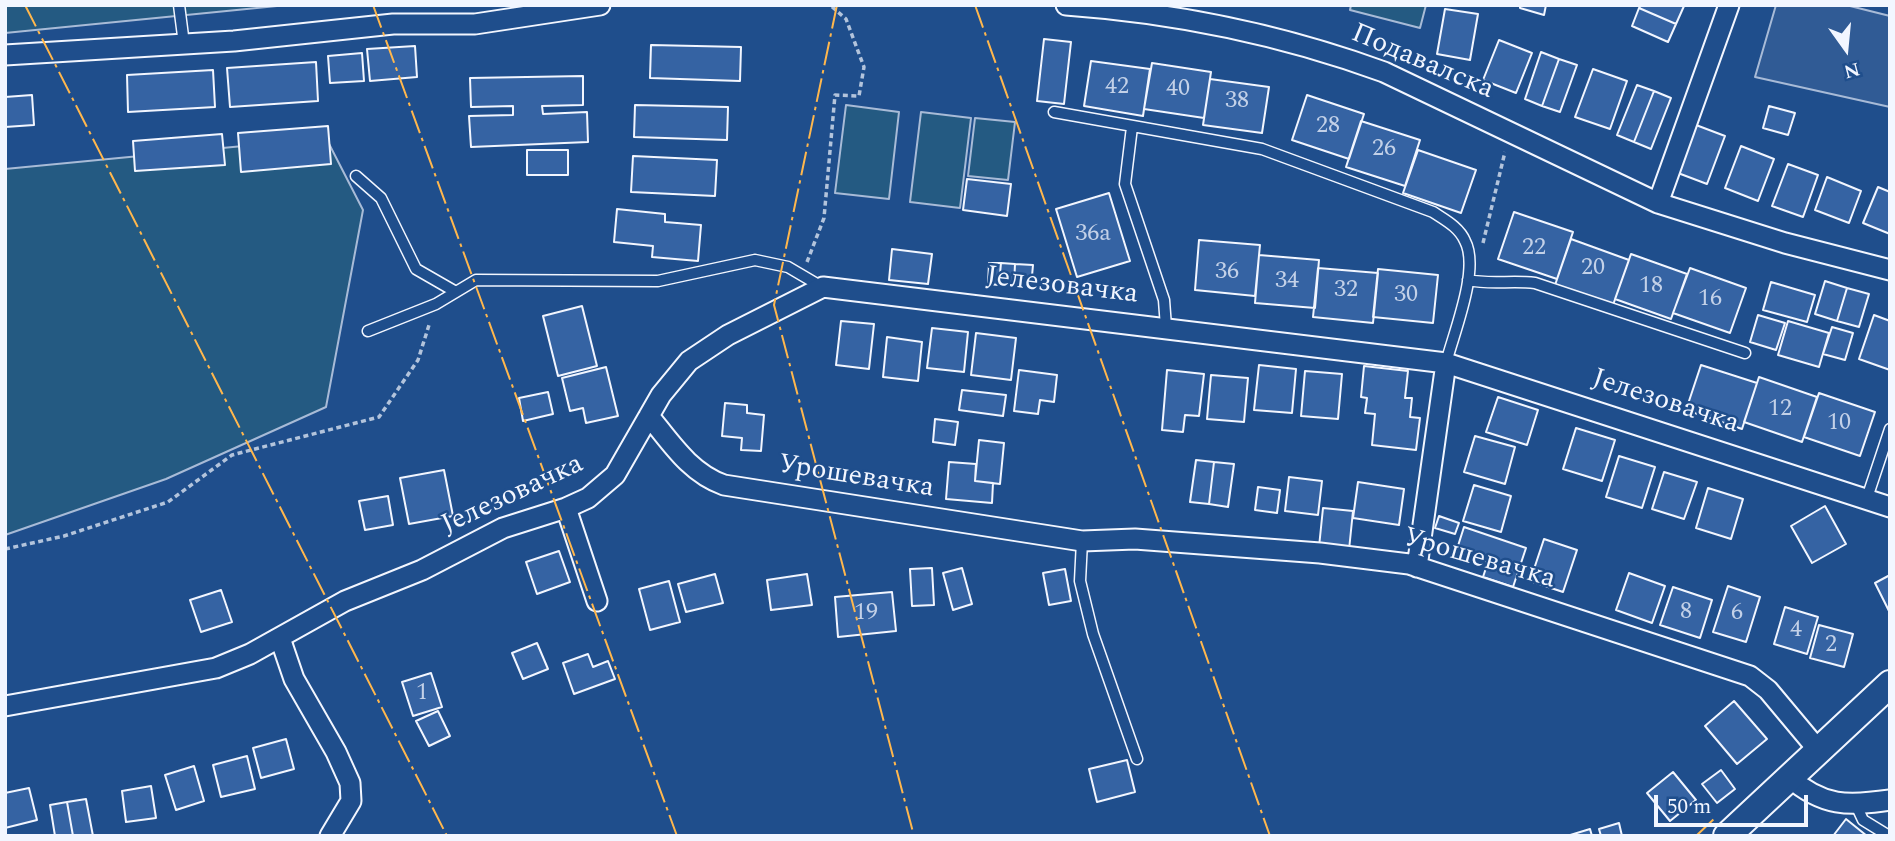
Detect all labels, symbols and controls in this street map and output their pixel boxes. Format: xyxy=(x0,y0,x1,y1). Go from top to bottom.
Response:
north arrow xyxy=(1811,14,1881,84)
street label: Подавалска xyxy=(1346,18,1498,108)
text: N xyxy=(1840,54,1863,86)
house number: 42 xyxy=(1105,74,1129,102)
house number: 40 xyxy=(1166,76,1190,104)
house number: 38 xyxy=(1225,88,1249,116)
house number: 28 xyxy=(1316,113,1340,141)
house number: 26 xyxy=(1372,136,1396,164)
house number: 36a xyxy=(1075,221,1111,249)
house number: 22 xyxy=(1522,235,1546,263)
house number: 20 xyxy=(1581,255,1605,283)
house number: 36 xyxy=(1215,259,1239,287)
street label: Јелезовачка xyxy=(984,261,1140,313)
house number: 34 xyxy=(1275,268,1299,296)
house number: 18 xyxy=(1639,273,1663,301)
house number: 32 xyxy=(1334,277,1358,305)
house number: 30 xyxy=(1394,282,1418,310)
house number: 16 xyxy=(1698,286,1722,314)
street label: Јелезовачка xyxy=(1587,363,1743,443)
house number: 12 xyxy=(1768,396,1792,424)
house number: 10 xyxy=(1827,410,1851,438)
street label: Јелезовачка xyxy=(437,449,589,543)
street label: Урошевачка xyxy=(776,449,936,507)
street label: Урошевачка xyxy=(1399,522,1559,598)
house number: 8 xyxy=(1680,599,1692,627)
house number: 19 xyxy=(854,600,878,628)
house number: 6 xyxy=(1731,600,1743,628)
house number: 4 xyxy=(1790,617,1802,645)
house number: 2 xyxy=(1825,632,1837,660)
house number: 1 xyxy=(416,680,428,708)
scale bar xyxy=(1657,782,1811,826)
text: 50 m xyxy=(1667,791,1711,823)

